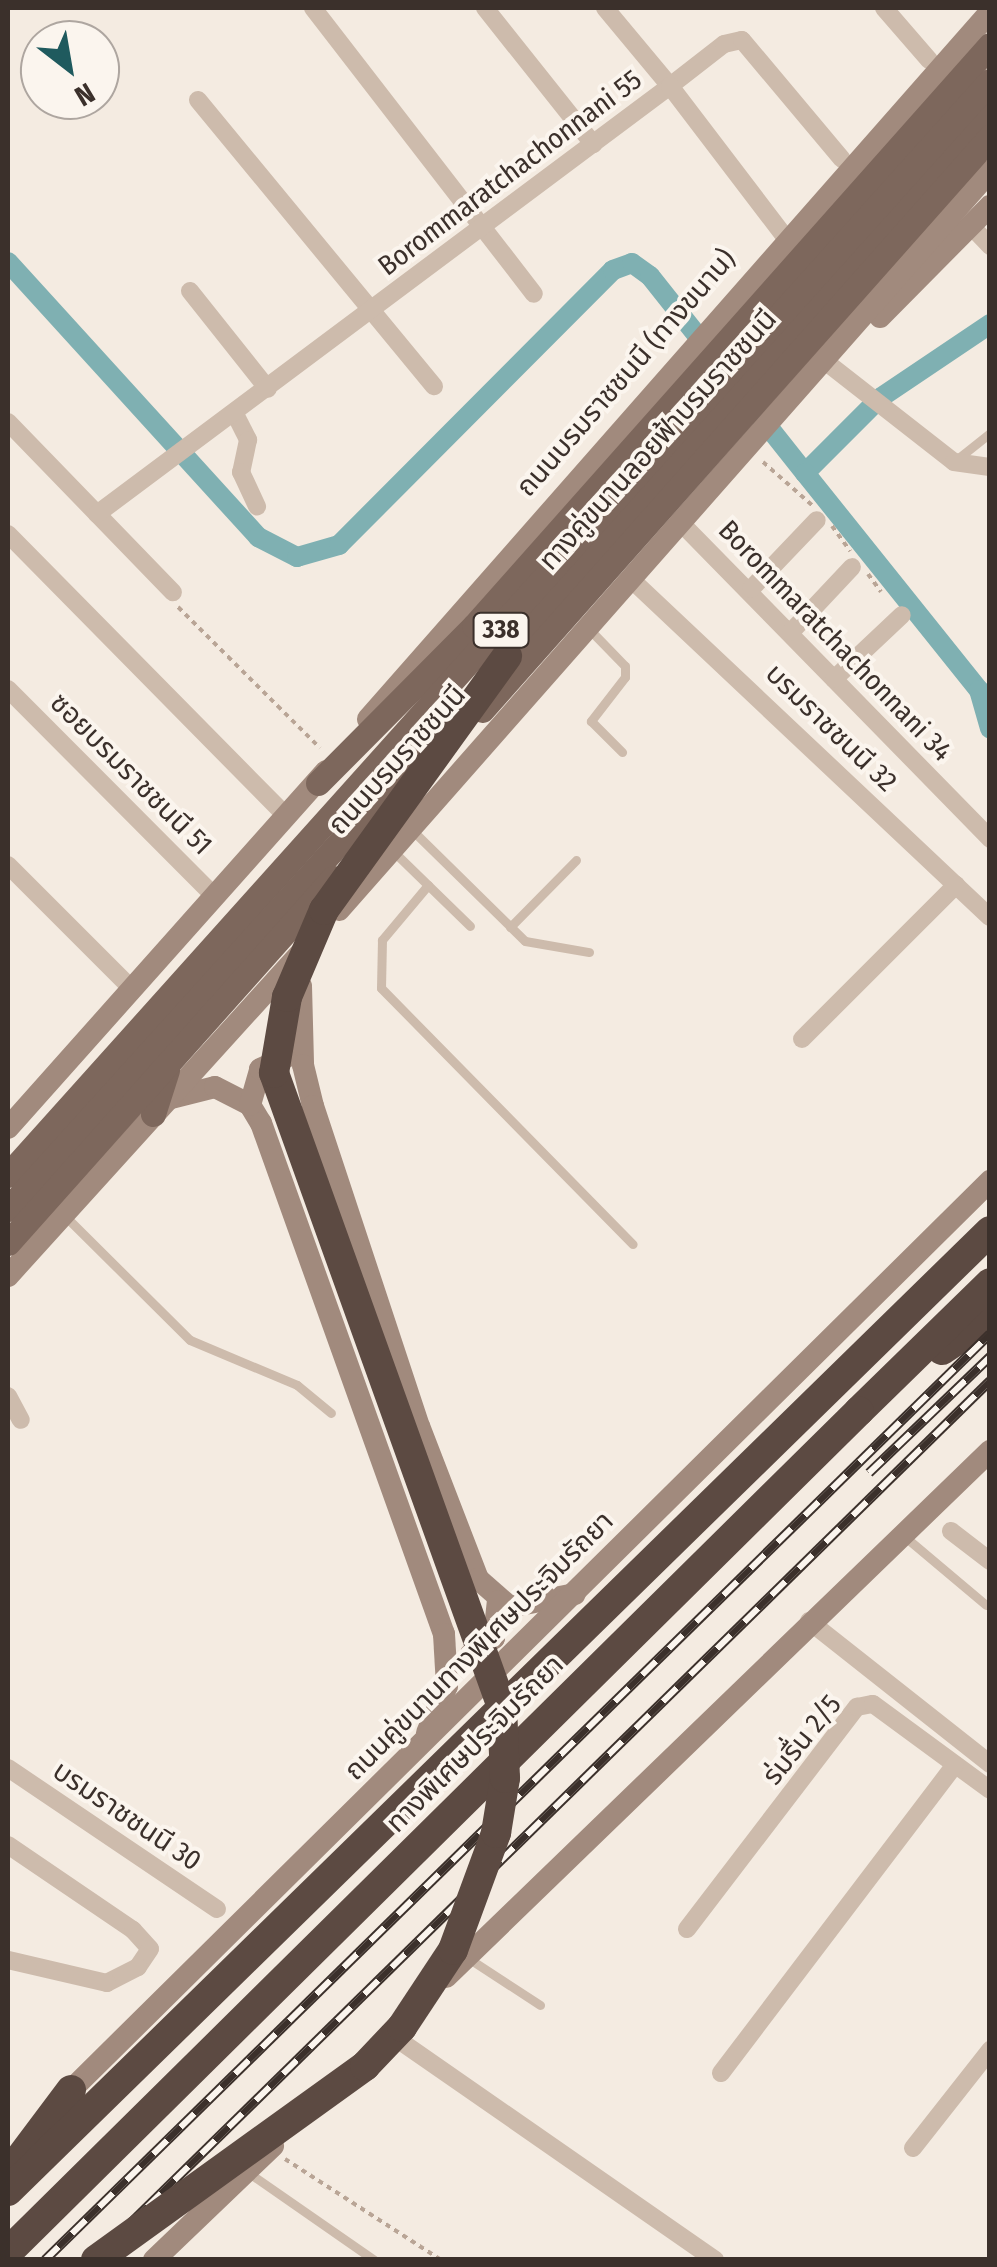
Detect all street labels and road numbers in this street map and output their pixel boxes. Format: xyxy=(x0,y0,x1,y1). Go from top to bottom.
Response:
street label: Borommaratchachonnani 55 xyxy=(372,63,648,283)
street label: ถนนบรมราชชนนี (ทางขนาน) xyxy=(509,242,743,504)
street label: ทางคู่ขนานลอยฟ้าบรมราชชนนี xyxy=(532,303,784,577)
street label: Borommaratchachonnani 34 xyxy=(711,514,959,768)
road number: 338 xyxy=(471,610,531,650)
street label: บรมราชชนนี 32 xyxy=(758,657,904,799)
street label: ถนนบรมราชชนนี xyxy=(321,678,473,842)
street label: ซอยบรมราชชนนี 51 xyxy=(43,686,219,862)
street label: ถนนคู่ขนานทางพิเศษประจิมรัถยา xyxy=(338,1505,620,1787)
street label: ทางพิเศษประจิมรัถยา xyxy=(379,1648,571,1840)
street label: ร่มรื่น 2/5 xyxy=(756,1688,848,1792)
street label: บรมราชชนนี 30 xyxy=(46,1754,208,1878)

